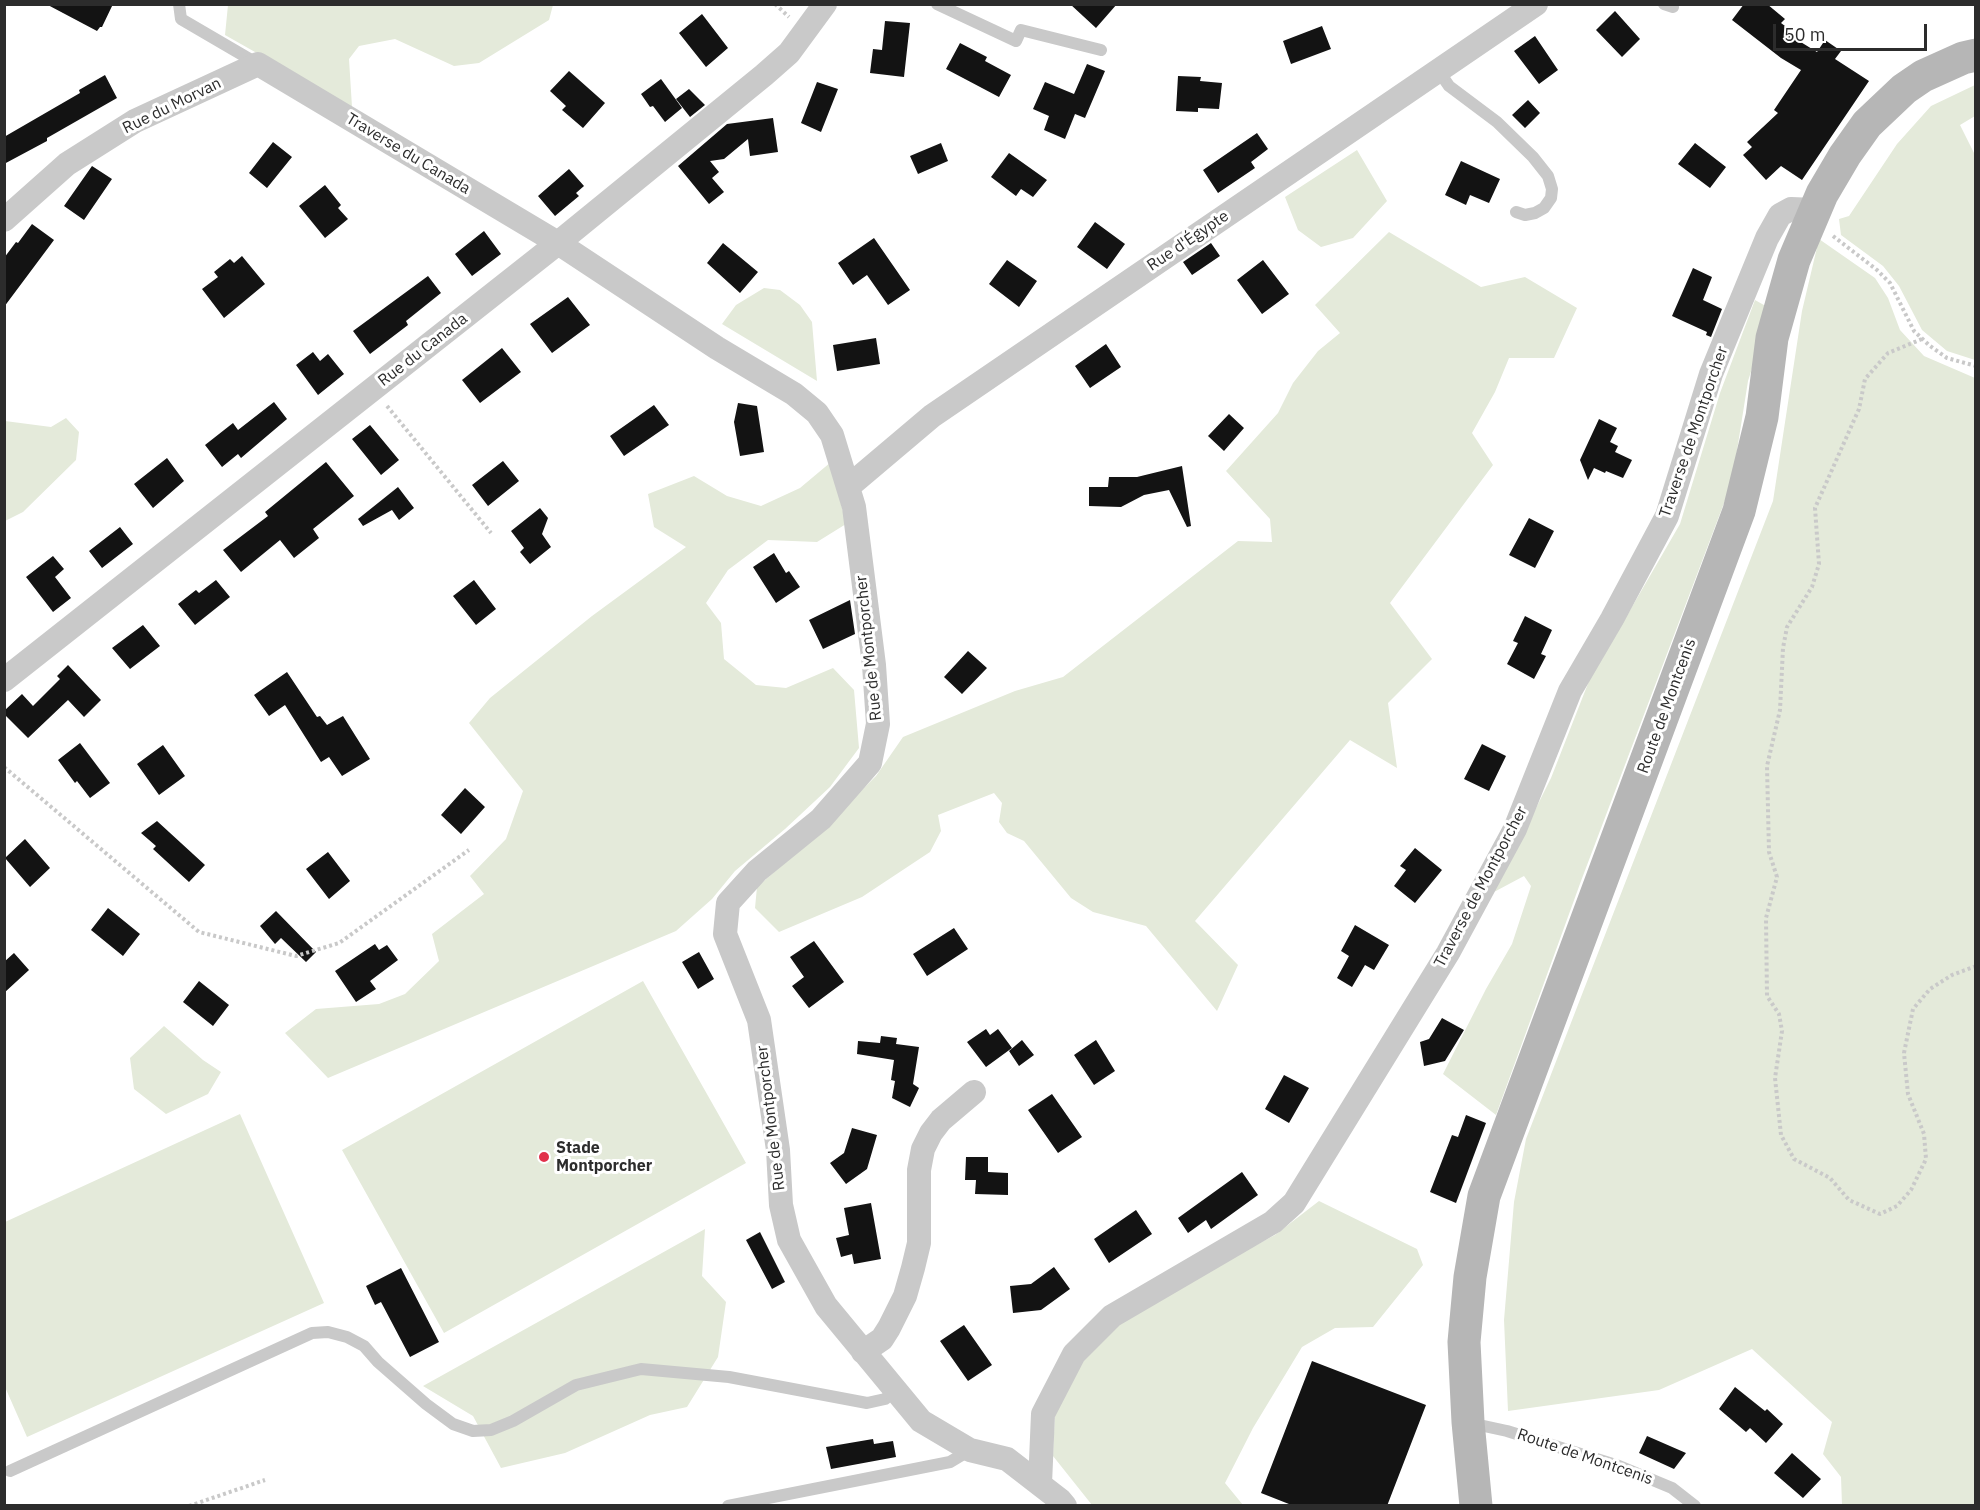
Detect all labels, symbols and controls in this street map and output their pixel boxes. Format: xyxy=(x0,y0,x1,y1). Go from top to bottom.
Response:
scale bar xyxy=(1776,12,1930,50)
text: 50 m xyxy=(1784,23,1826,46)
street label: Rue du Morvan xyxy=(120,74,224,138)
street label: Traverse du Canada xyxy=(342,109,474,199)
street label: Rue d'Égypte xyxy=(1144,207,1232,275)
street label: Rue du Canada xyxy=(375,309,471,391)
street label: Traverse de Montporcher xyxy=(1656,344,1732,520)
street label: Rue de Montporcher xyxy=(852,574,886,722)
street label: Route de Montcenis xyxy=(1634,636,1700,776)
street label: Traverse de Montporcher xyxy=(1430,803,1532,971)
street label: Rue de Montporcher xyxy=(753,1044,789,1192)
place label: Stade Montporcher xyxy=(556,1138,652,1176)
marker: Stade Montporcher xyxy=(537,1150,551,1164)
street label: Route de Montcenis xyxy=(1515,1425,1655,1489)

